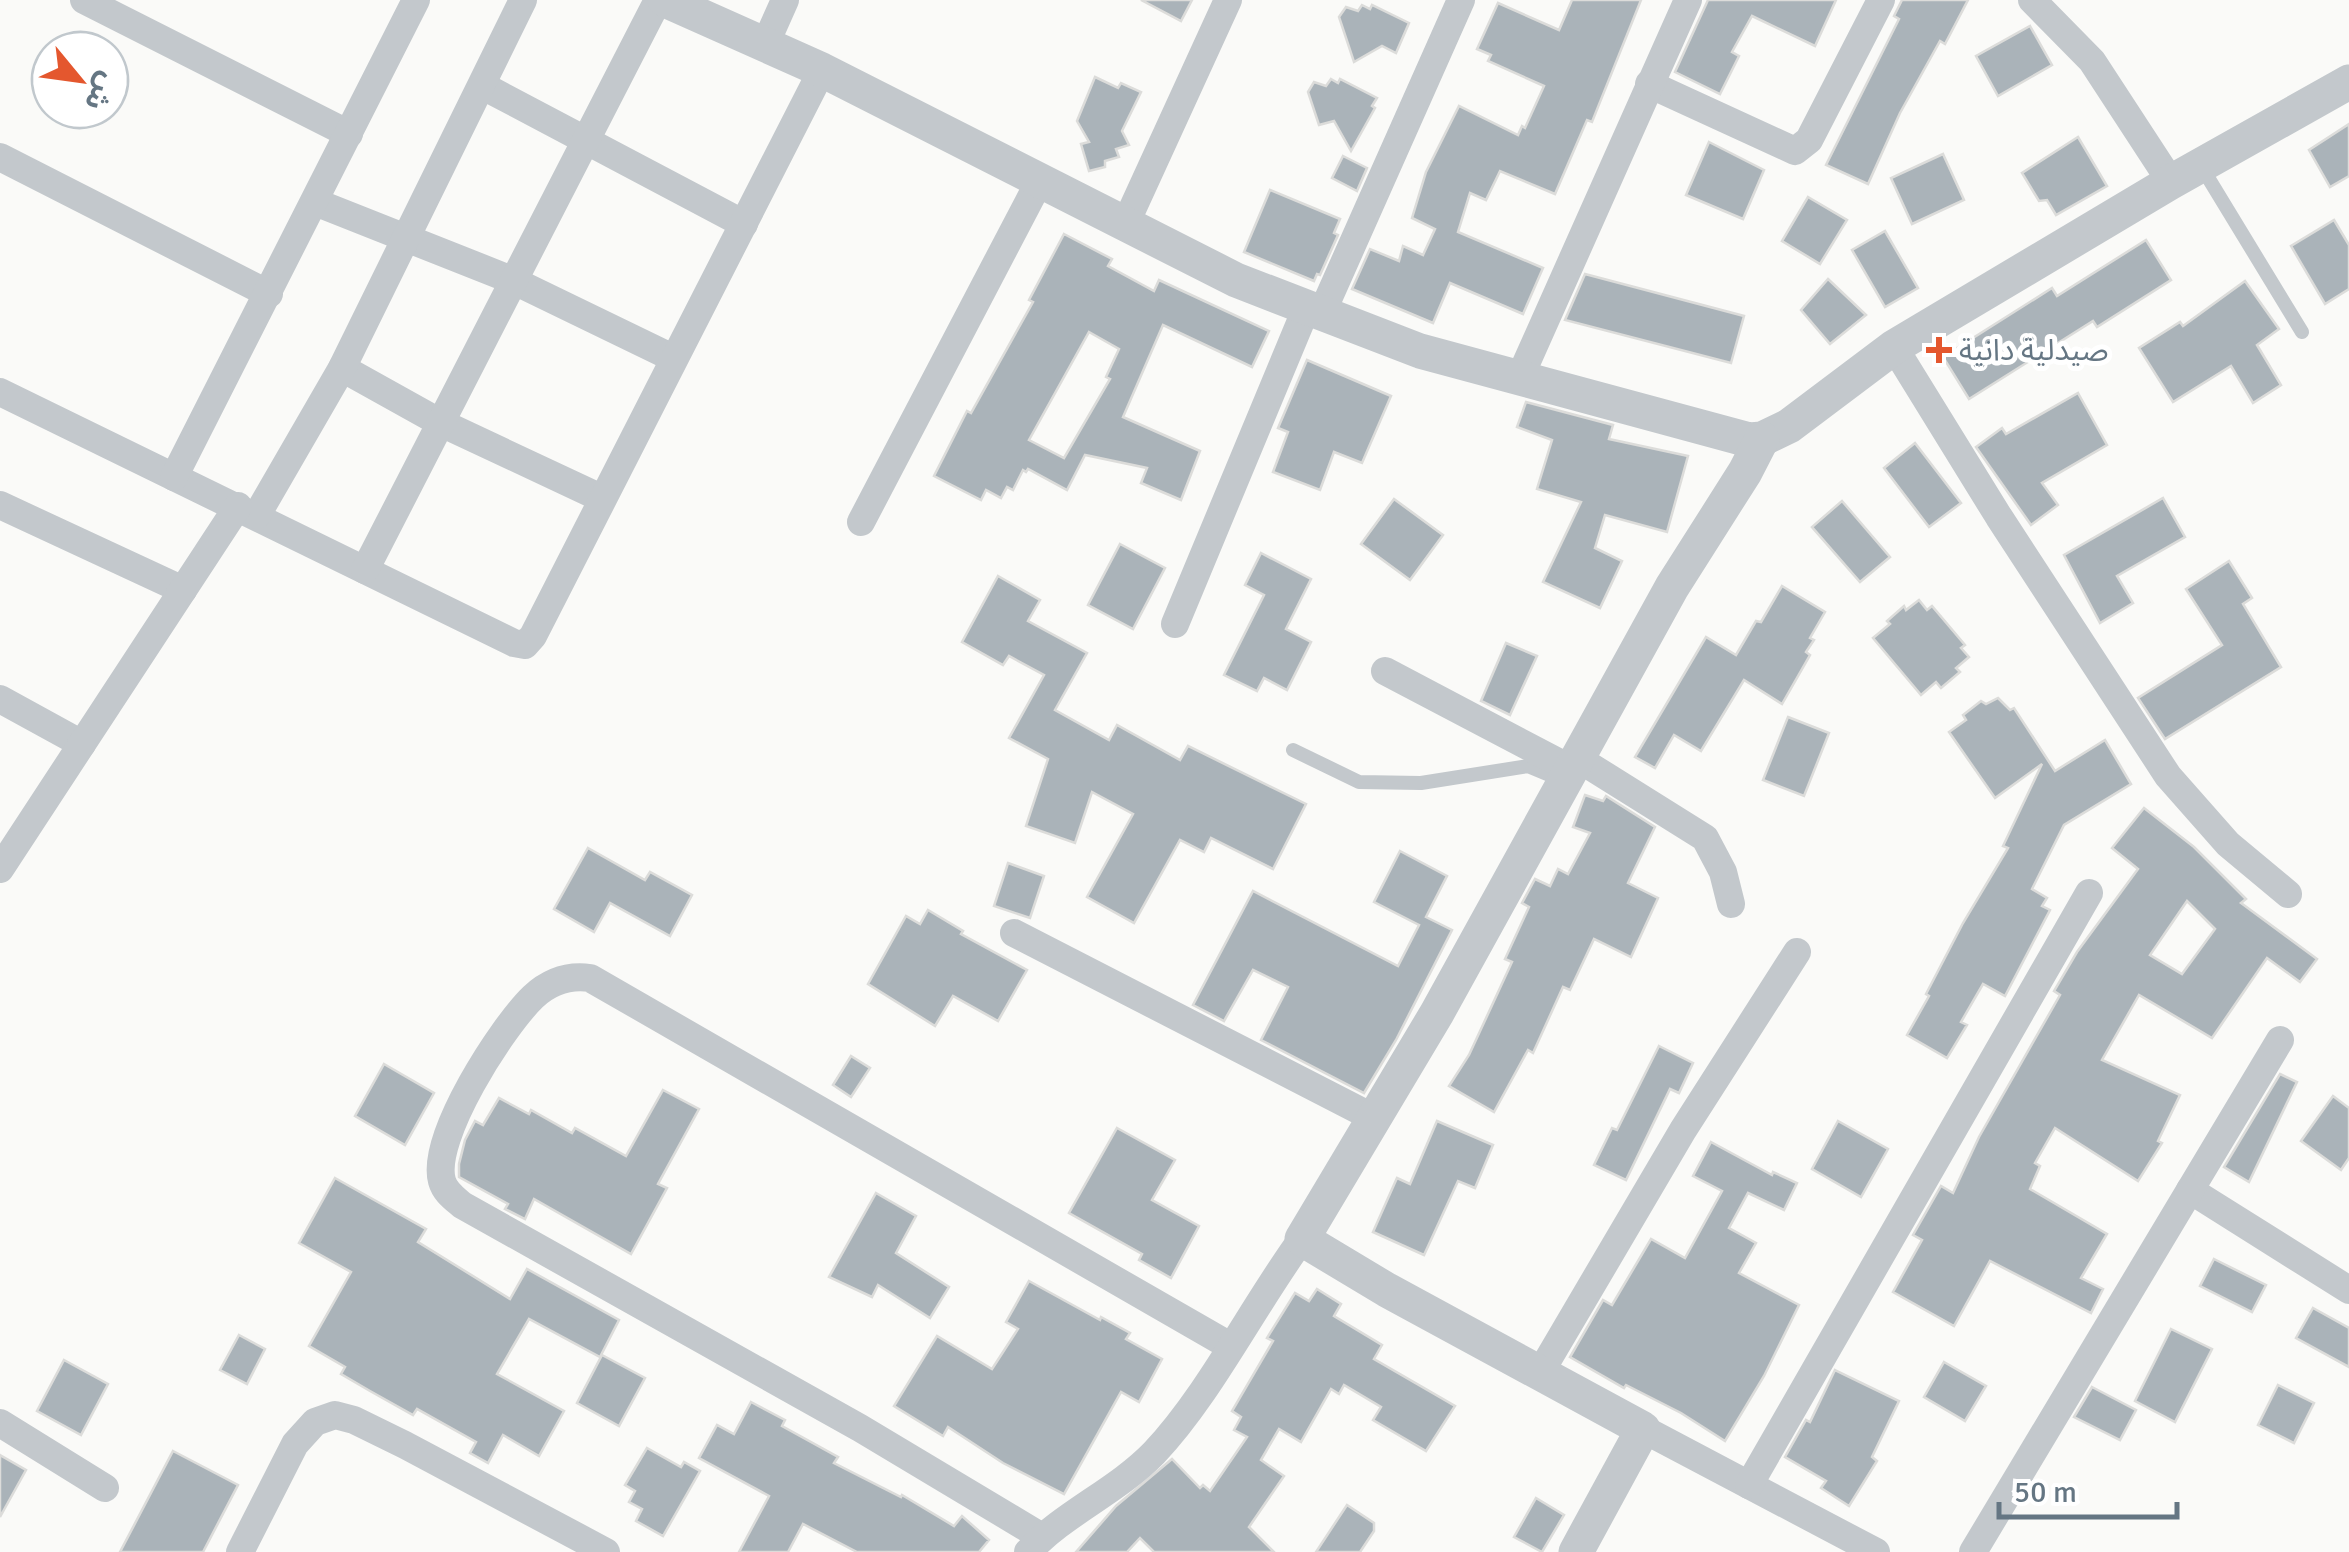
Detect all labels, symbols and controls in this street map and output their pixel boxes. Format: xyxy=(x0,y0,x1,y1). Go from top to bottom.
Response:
north arrow xyxy=(30,30,130,130)
text: ش xyxy=(77,67,125,117)
place label: صيدلية دانية xyxy=(1959,332,2109,369)
marker: صيدلية دانية xyxy=(1928,339,1950,361)
scale bar xyxy=(1999,1457,2176,1519)
text: 50 m xyxy=(2014,1474,2077,1511)

